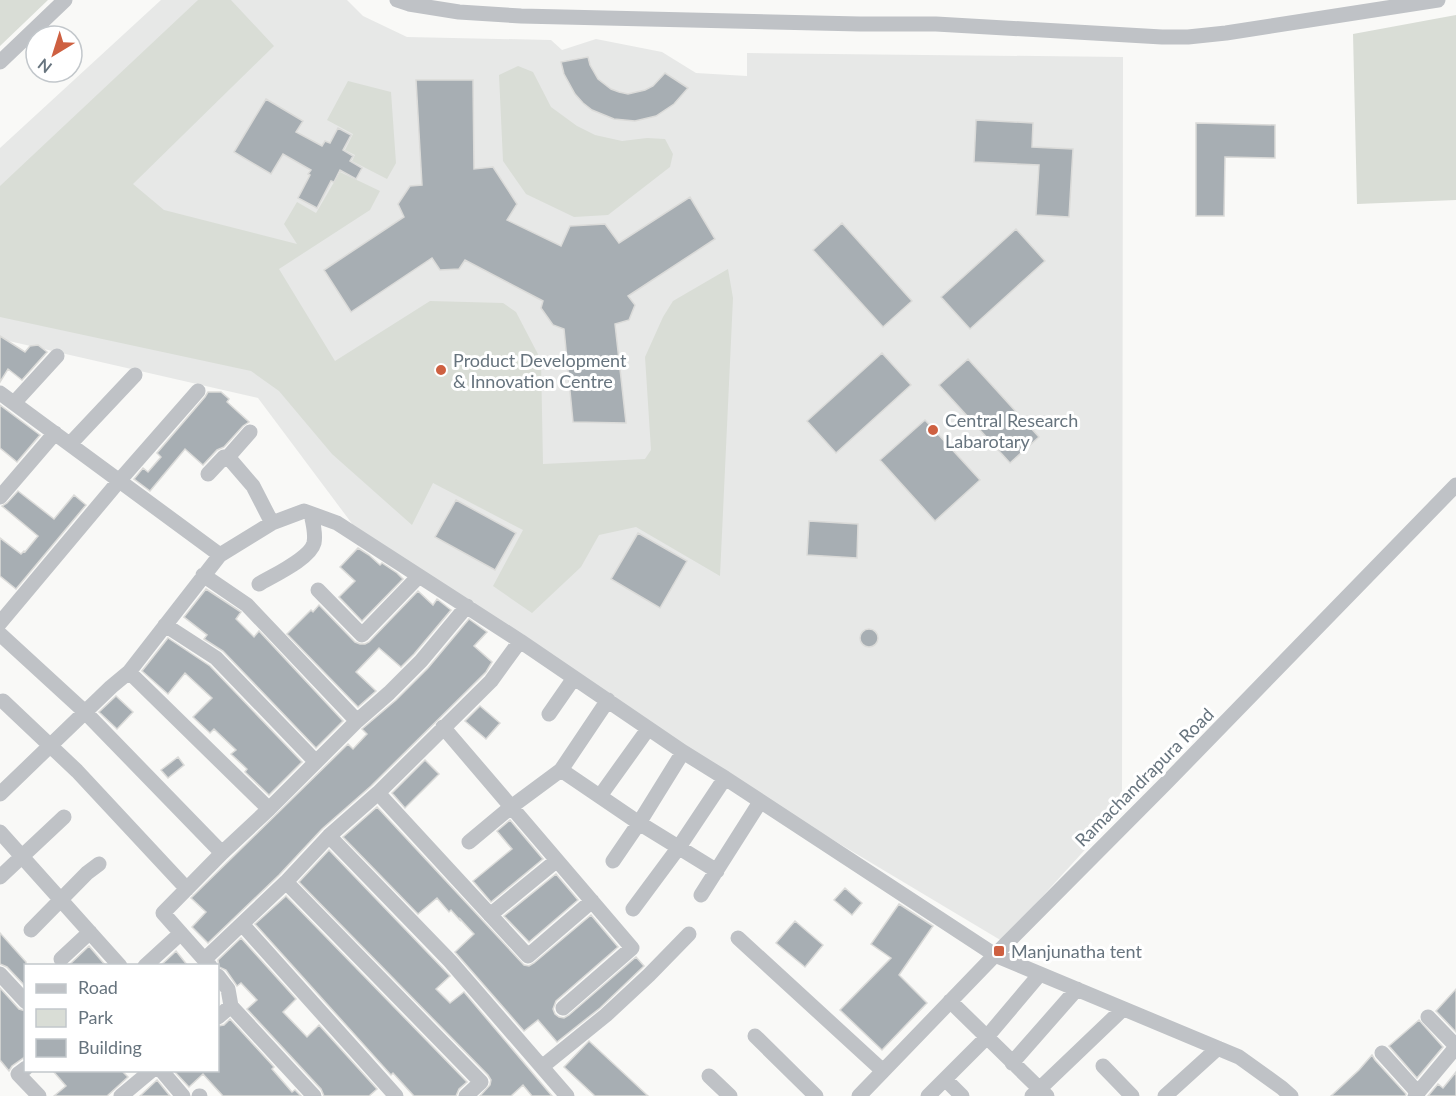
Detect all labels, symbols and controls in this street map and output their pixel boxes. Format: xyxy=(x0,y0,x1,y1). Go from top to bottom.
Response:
north arrow xyxy=(24,24,84,84)
text: N xyxy=(34,55,55,77)
place label: Product Development & Innovation Centre xyxy=(453,349,627,392)
marker: Product Development & Innovation Centre xyxy=(434,363,448,377)
place label: Central Research Labarotary xyxy=(945,409,1078,452)
marker: Central Research Labarotary xyxy=(926,423,940,437)
street label: Ramachandrapura Road xyxy=(1070,703,1218,851)
place label: Manjunatha tent xyxy=(1011,940,1143,962)
marker: Manjunatha tent xyxy=(992,944,1006,958)
legend xyxy=(24,964,219,1072)
text: Road xyxy=(78,976,118,998)
text: Park xyxy=(78,1006,114,1028)
text: Building xyxy=(78,1036,142,1058)

